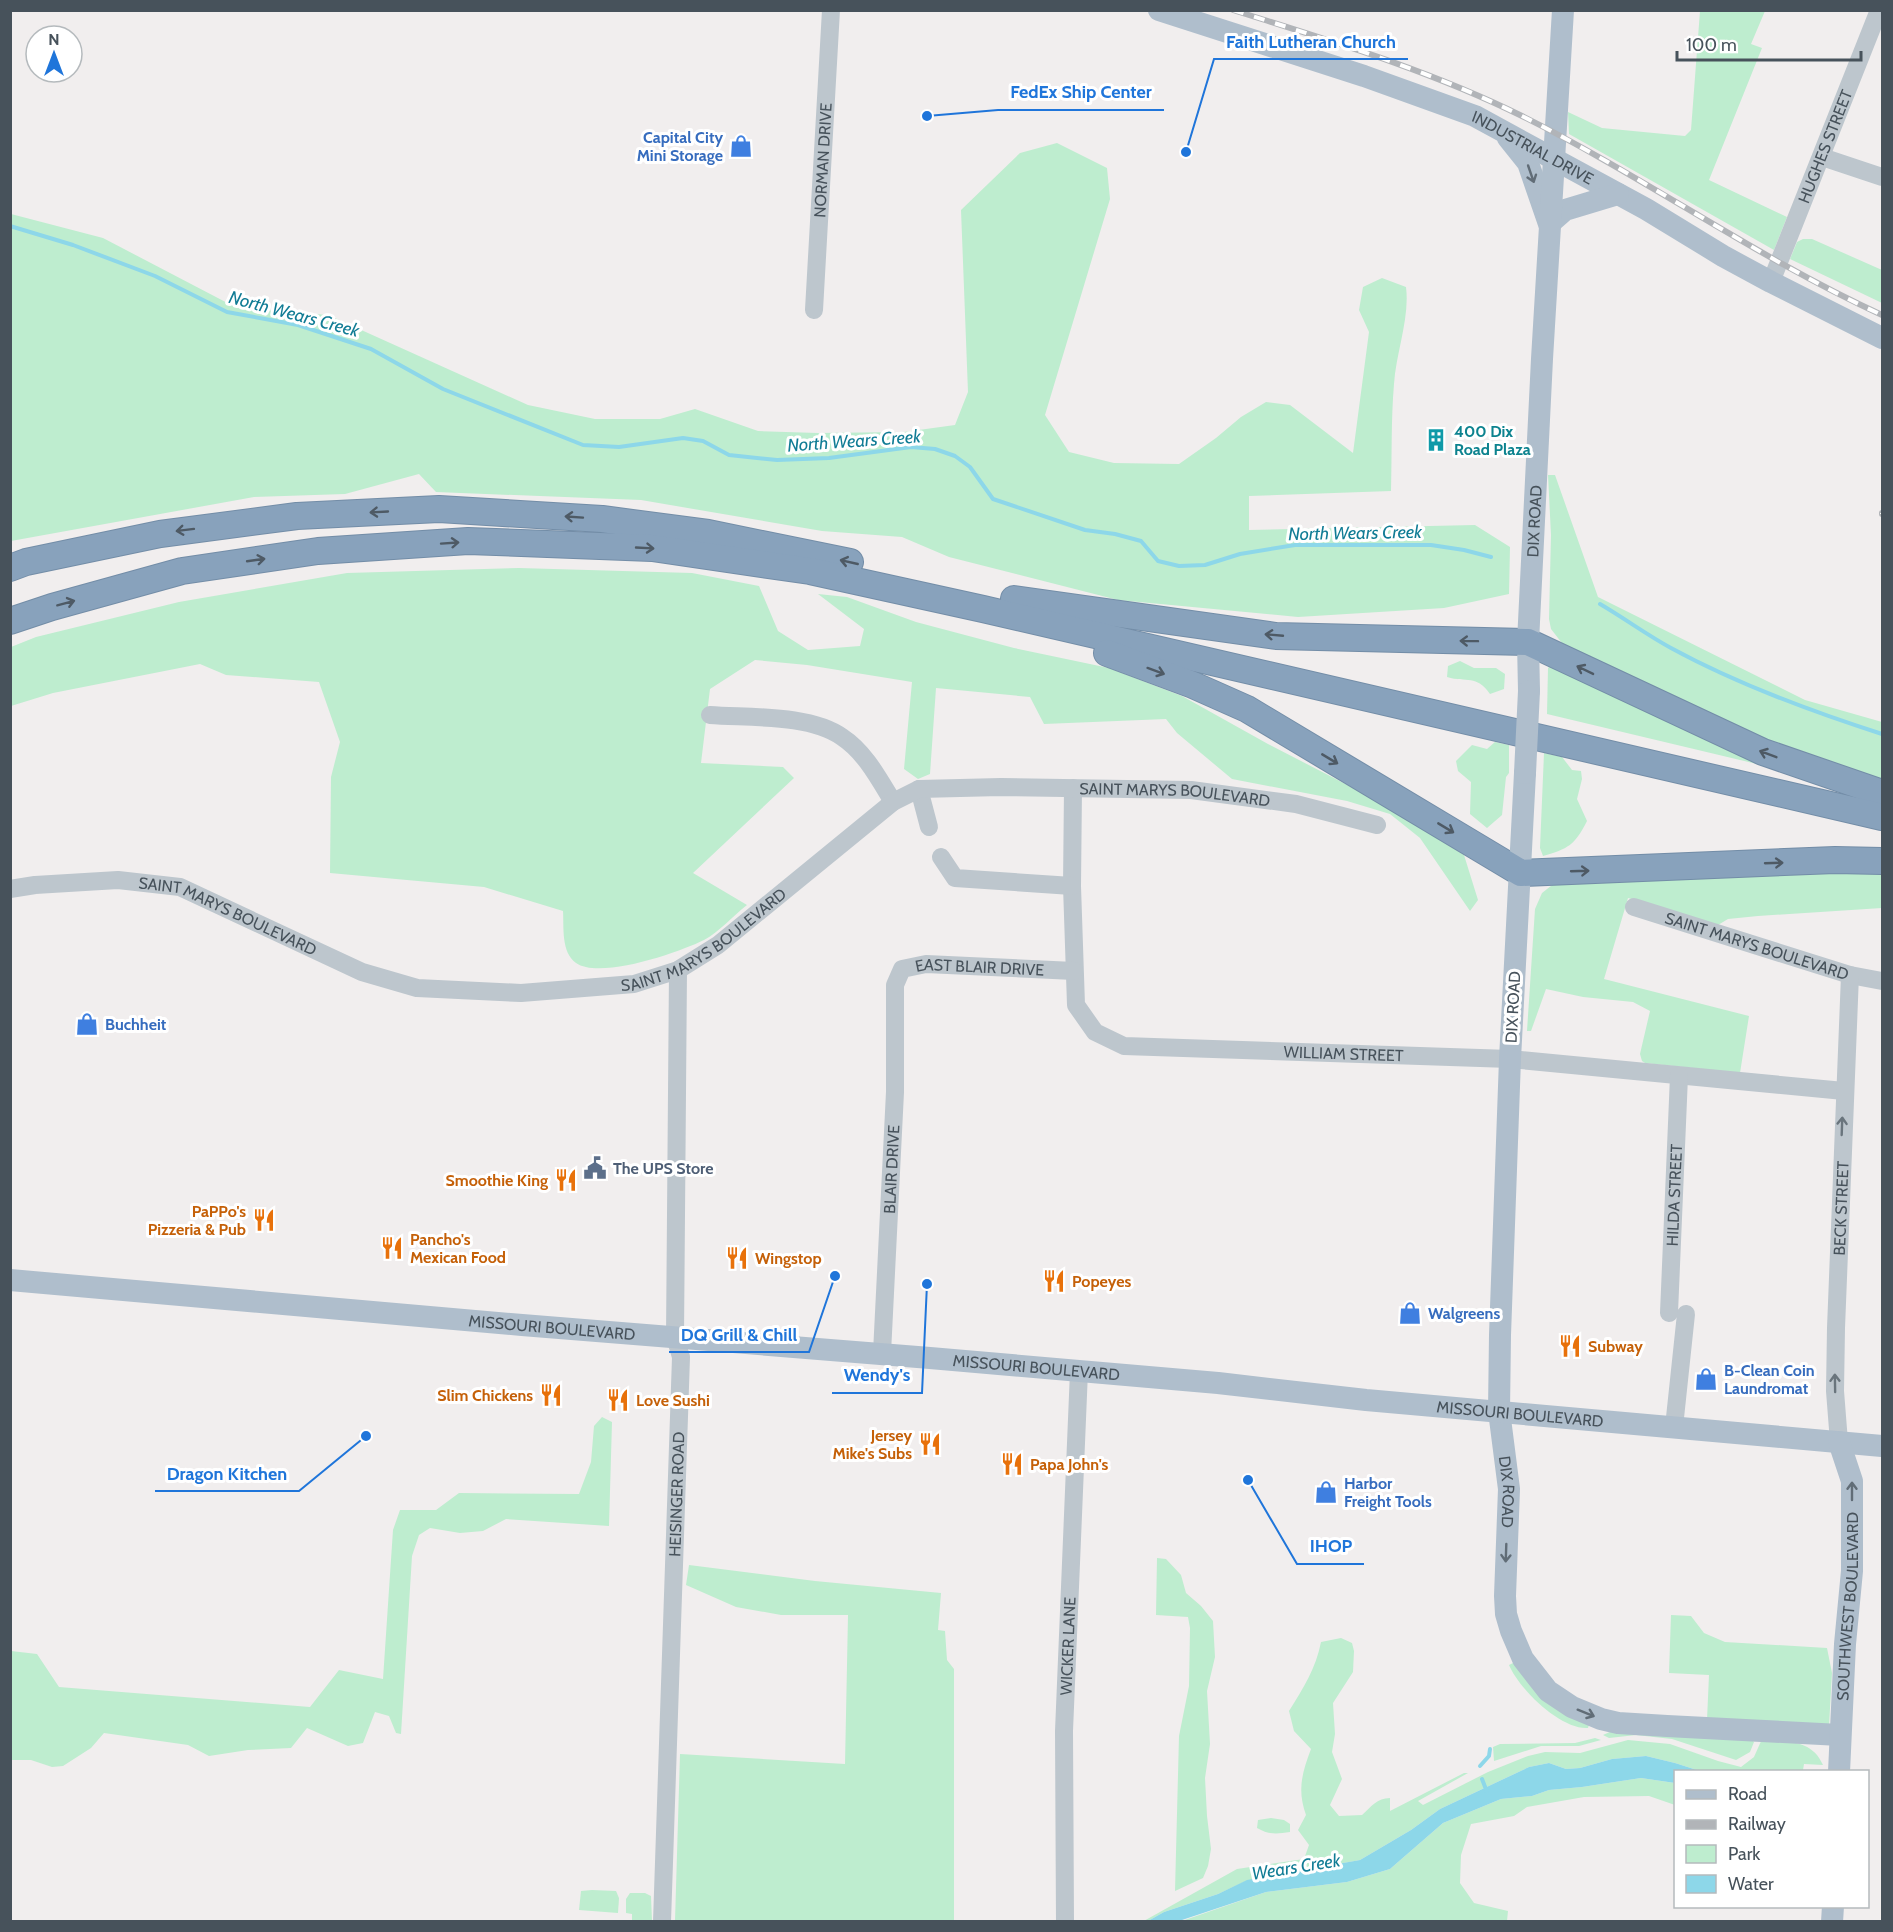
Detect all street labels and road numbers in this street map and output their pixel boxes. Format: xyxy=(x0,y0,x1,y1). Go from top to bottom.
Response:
street label: HUGHES STREET xyxy=(1794,86,1856,206)
street label: NORMAN DRIVE xyxy=(810,102,835,218)
street label: INDUSTRIAL DRIVE xyxy=(1470,106,1597,188)
street label: DIX ROAD xyxy=(1523,485,1545,558)
street label: SAINT MARYS BOULEVARD xyxy=(1079,779,1271,810)
street label: SAINT MARYS BOULEVARD xyxy=(138,873,320,959)
street label: SAINT MARYS BOULEVARD xyxy=(620,884,790,995)
street label: SAINT MARYS BOULEVARD xyxy=(1663,908,1851,984)
street label: EAST BLAIR DRIVE xyxy=(913,954,1045,979)
street label: DIX ROAD xyxy=(1502,971,1524,1043)
street label: WILLIAM STREET xyxy=(1283,1042,1404,1065)
street label: BLAIR DRIVE xyxy=(879,1124,903,1214)
street label: HILDA STREET xyxy=(1662,1143,1686,1247)
street label: BECK STREET xyxy=(1829,1160,1852,1256)
street label: MISSOURI BOULEVARD xyxy=(468,1311,636,1344)
street label: MISSOURI BOULEVARD xyxy=(952,1351,1121,1384)
street label: MISSOURI BOULEVARD xyxy=(1436,1397,1604,1431)
street label: HEISINGER ROAD xyxy=(665,1431,688,1557)
street label: DIX ROAD xyxy=(1495,1455,1519,1528)
street label: SOUTHWEST BOULEVARD xyxy=(1833,1512,1862,1701)
street label: WICKER LANE xyxy=(1056,1596,1079,1696)

